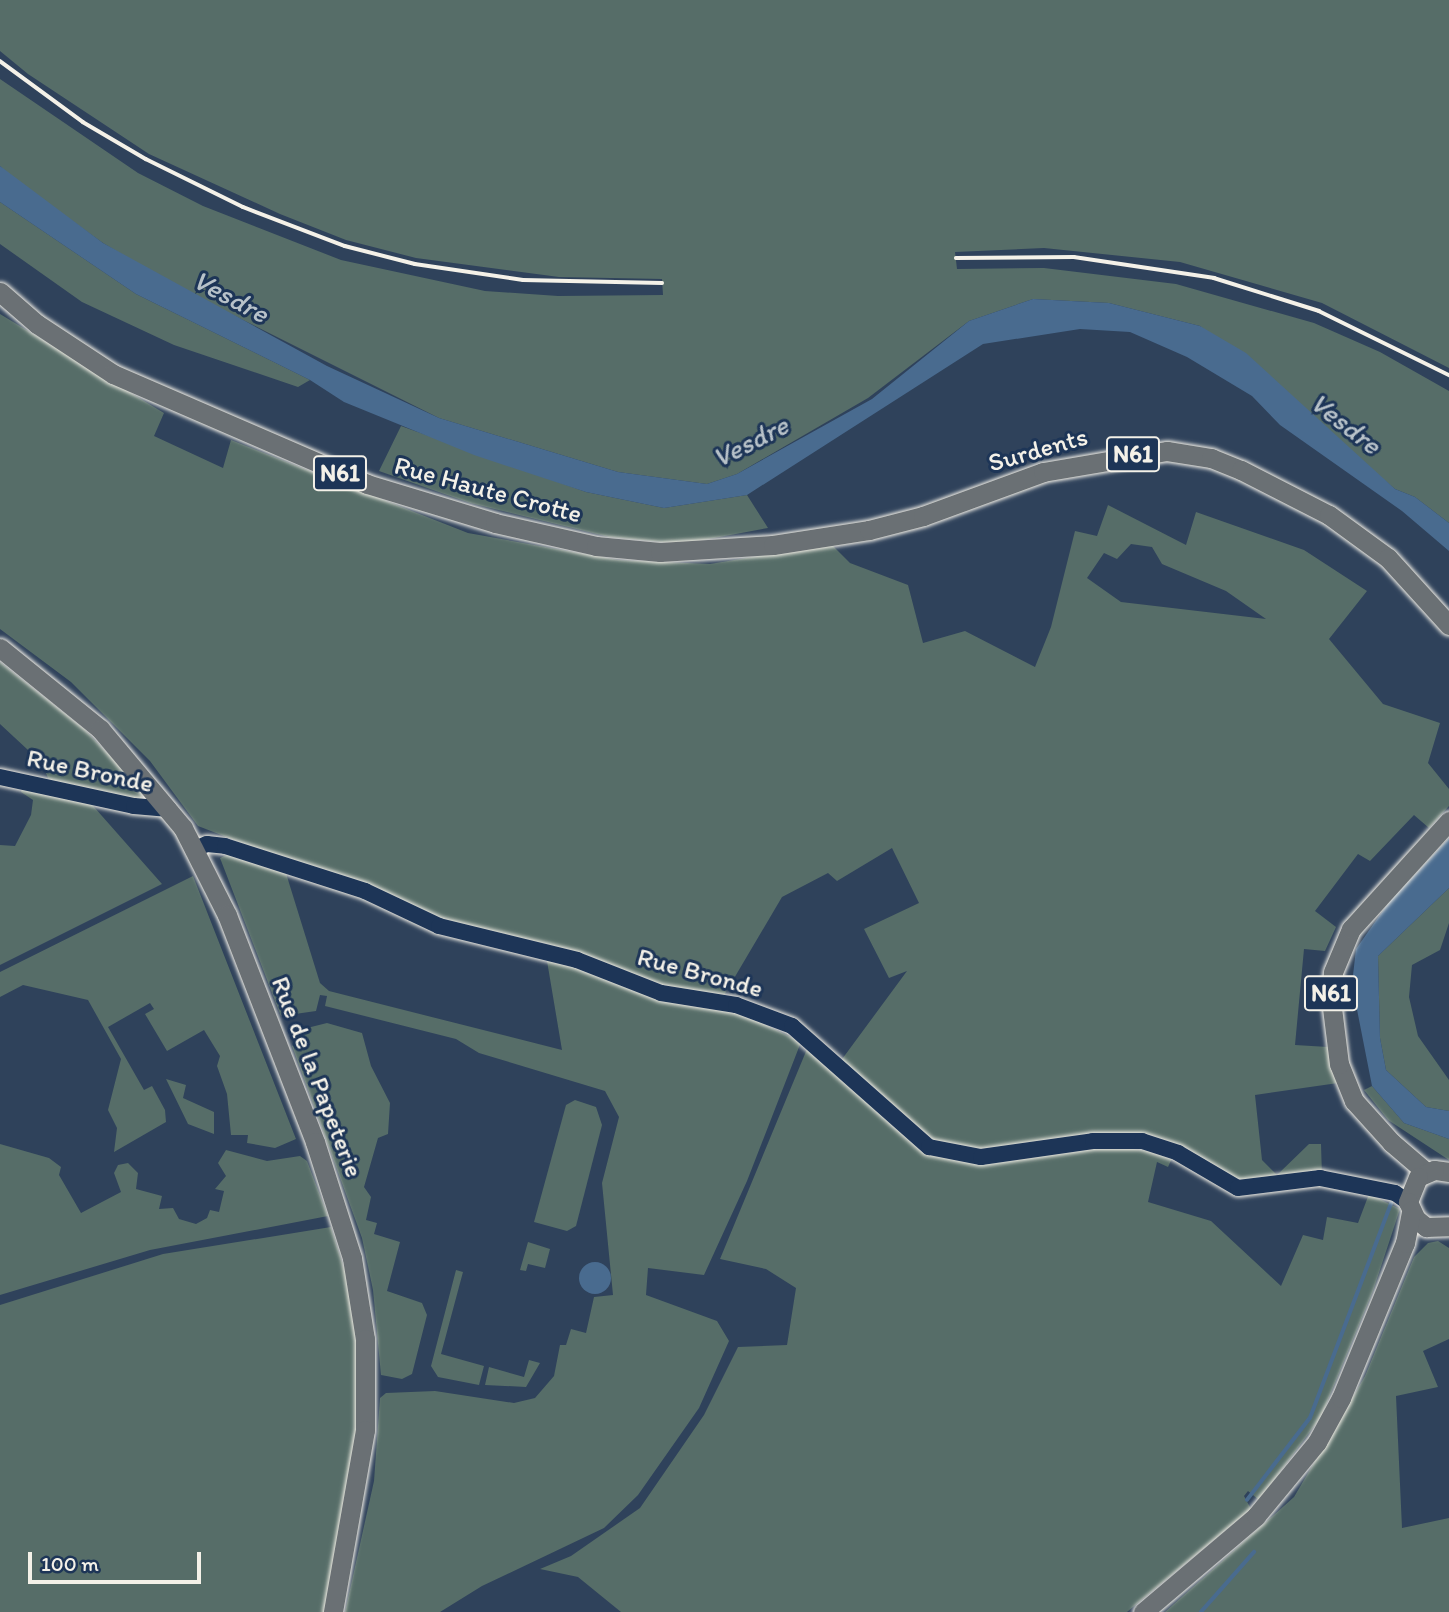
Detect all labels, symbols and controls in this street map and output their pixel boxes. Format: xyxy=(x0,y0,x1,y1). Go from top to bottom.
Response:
water label: Vesdre xyxy=(188,262,274,330)
water label: Vesdre xyxy=(1304,385,1388,461)
water label: Vesdre xyxy=(706,408,794,474)
street label: Surdents xyxy=(985,421,1091,479)
road number: N61 xyxy=(1105,434,1161,475)
street label: Rue Haute Crotte xyxy=(391,450,585,530)
road number: N61 xyxy=(312,452,368,494)
street label: Rue Bronde xyxy=(24,742,156,800)
street label: Rue Bronde xyxy=(634,941,766,1005)
street label: Rue de la Papeterie xyxy=(264,972,370,1182)
road number: N61 xyxy=(1303,973,1359,1014)
scale bar xyxy=(32,1538,205,1582)
text: 100 m xyxy=(41,1551,99,1576)

